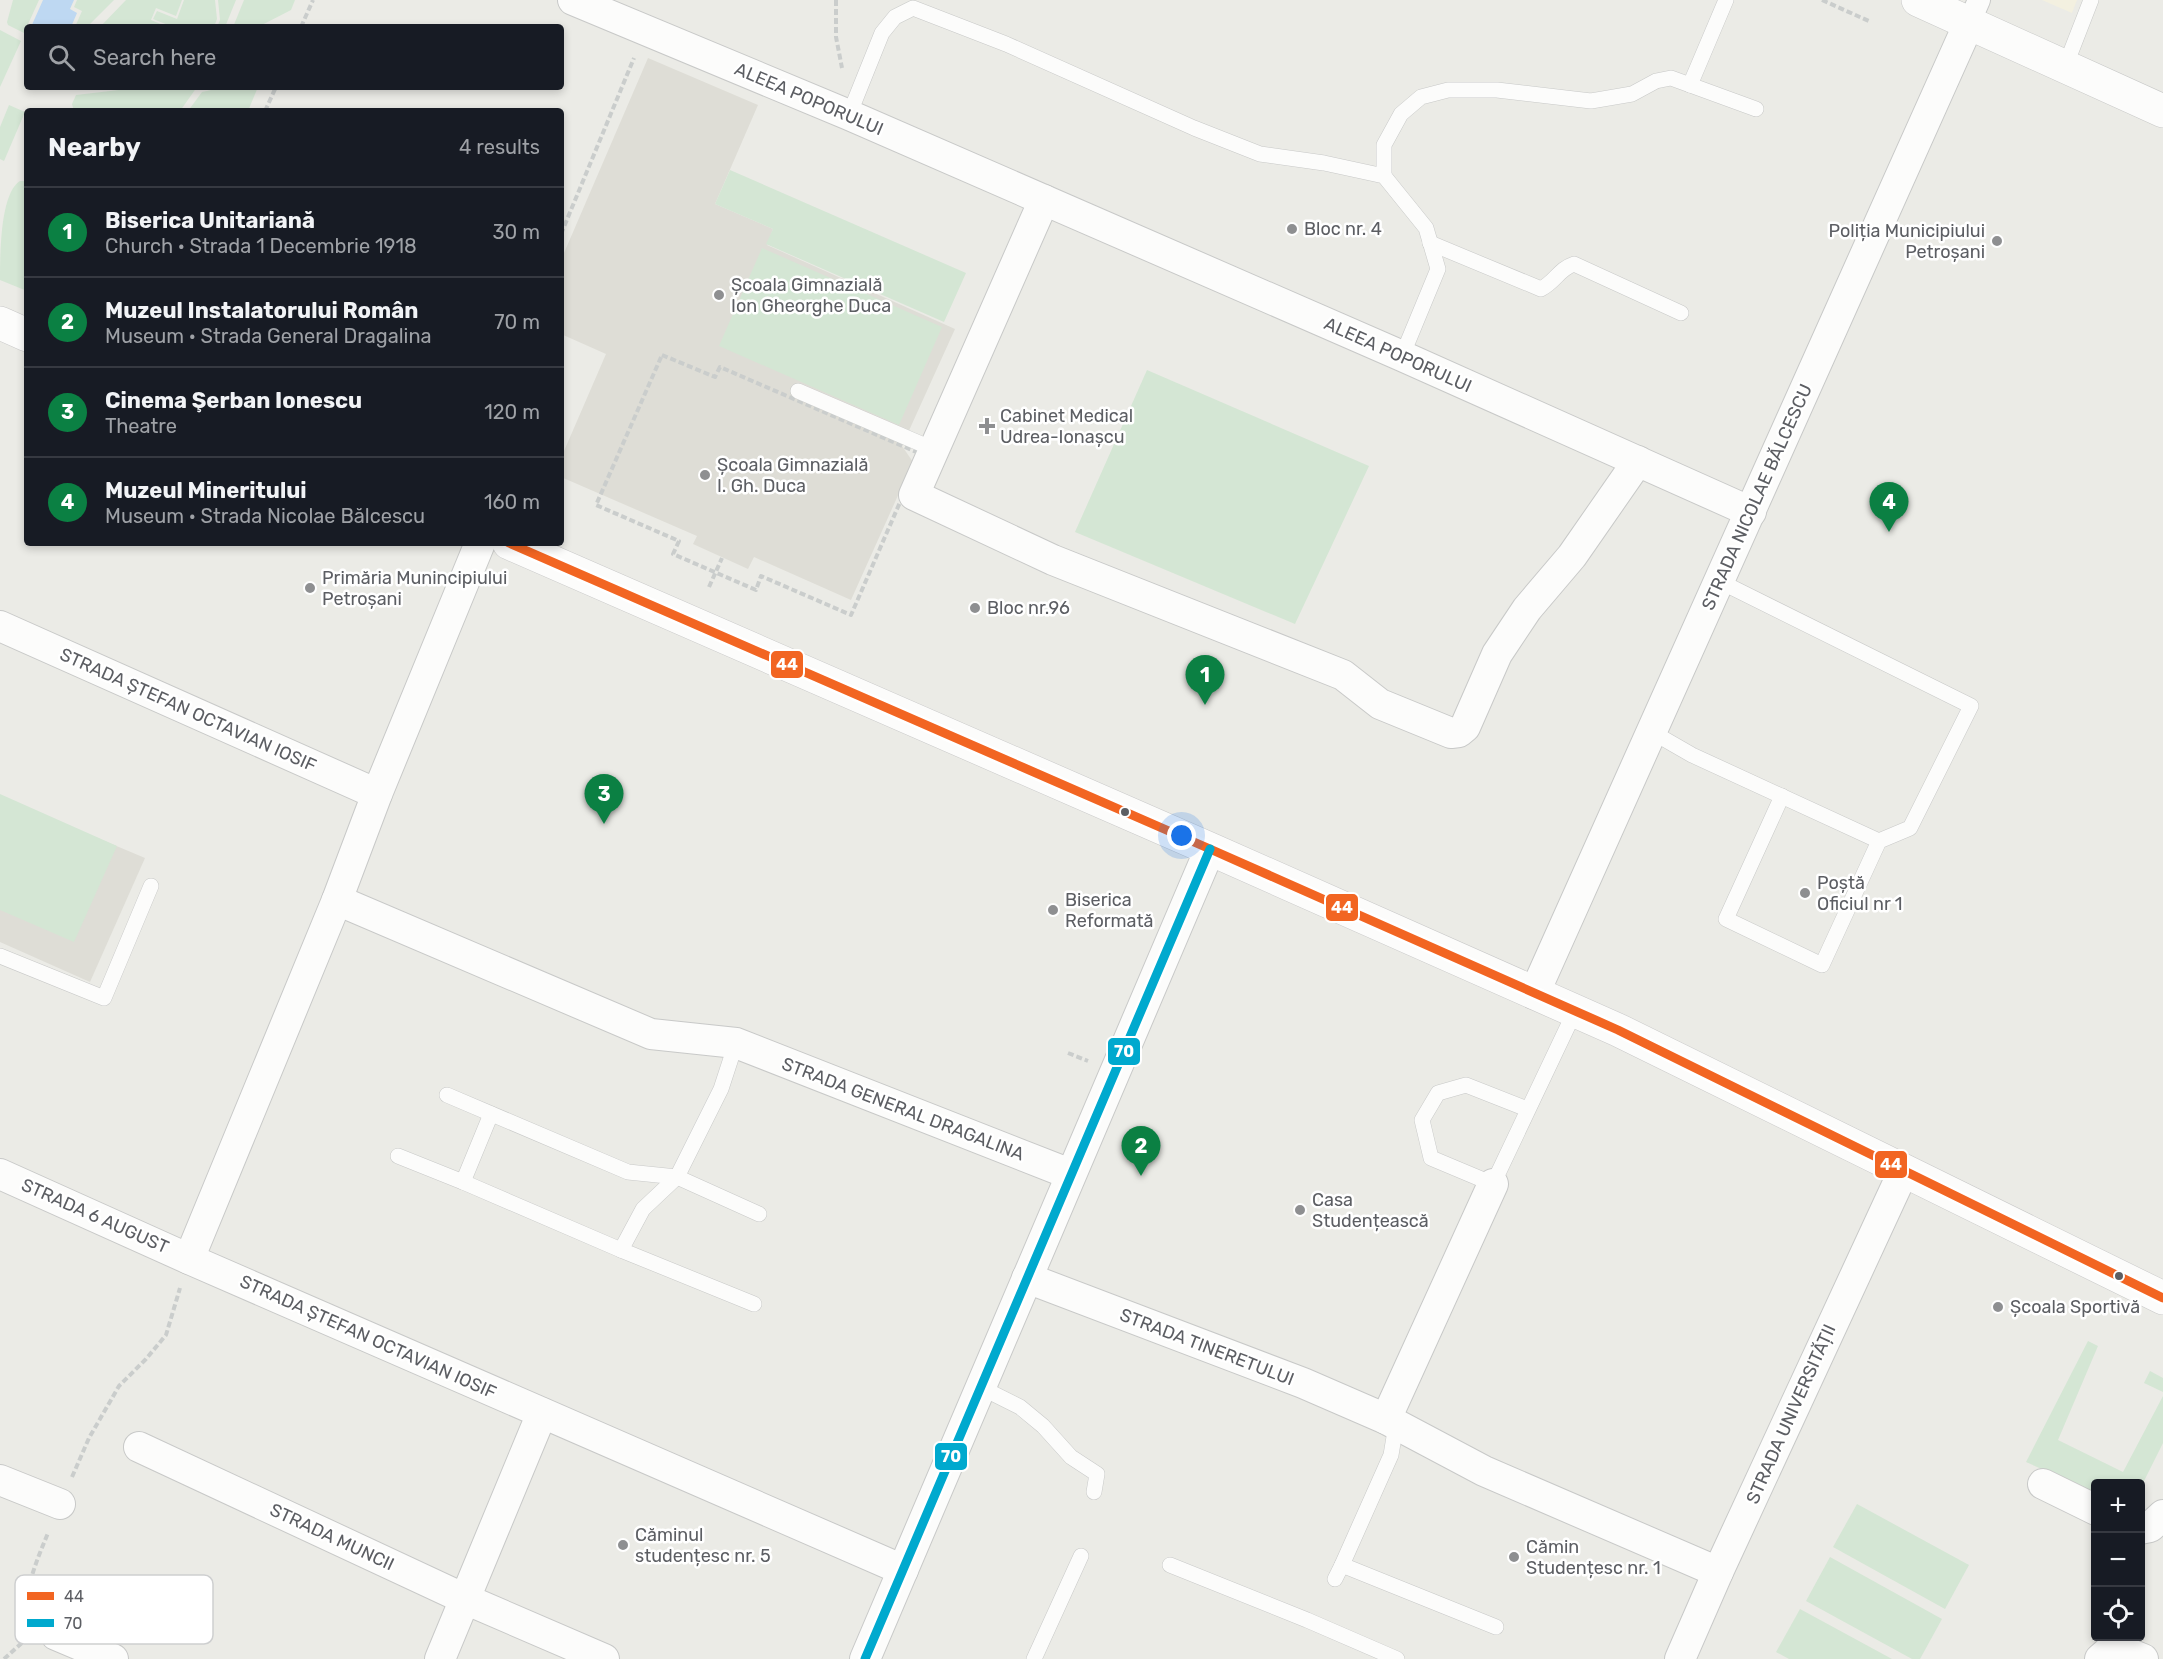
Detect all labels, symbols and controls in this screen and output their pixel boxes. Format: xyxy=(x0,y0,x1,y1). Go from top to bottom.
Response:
search box xyxy=(24,24,564,90)
icon: search xyxy=(45,41,78,74)
text: Search here xyxy=(93,44,216,71)
street label: ALEEA POPORULUI xyxy=(731,58,887,140)
text: Nearby xyxy=(48,132,141,163)
text: 4 results xyxy=(459,135,540,159)
text: Biserica Unitariană xyxy=(105,207,315,234)
place label: Bloc nr. 4 xyxy=(1304,218,1382,240)
text: 1 xyxy=(63,220,72,244)
text: 30 m xyxy=(493,220,540,244)
place label: Poliția Municipiului Petroșani xyxy=(1829,220,1985,263)
marker: Bloc nr. 4 xyxy=(1285,222,1299,236)
text: Church · Strada 1 Decembrie 1918 xyxy=(105,234,417,258)
marker: Poliția Municipiului Petroșani xyxy=(1990,234,2004,248)
place label: Școala Gimnazială Ion Gheorghe Duca xyxy=(731,274,891,317)
marker: Școala Gimnazială Ion Gheorghe Duca xyxy=(712,288,726,302)
text: Muzeul Instalatorului Român xyxy=(105,297,418,324)
text: 2 xyxy=(61,310,74,334)
text: 70 m xyxy=(494,310,540,334)
street label: ALEEA POPORULUI xyxy=(1321,313,1475,397)
text: Museum · Strada General Dragalina xyxy=(105,324,432,348)
street label: STRADA NICOLAE BĂLCESCU xyxy=(1697,381,1817,613)
text: Cinema Şerban Ionescu xyxy=(105,387,362,414)
text: 3 xyxy=(61,400,74,424)
text: 120 m xyxy=(484,400,540,424)
place label: Cabinet Medical Udrea-Ionașcu xyxy=(1000,405,1133,448)
text: Theatre xyxy=(105,414,177,438)
marker: Cabinet Medical Udrea-Ionașcu xyxy=(978,417,996,435)
place label: Școala Gimnazială I. Gh. Duca xyxy=(717,454,868,497)
marker: Școala Gimnazială I. Gh. Duca xyxy=(698,468,712,482)
text: Muzeul Mineritului xyxy=(105,477,307,504)
pin: 4 xyxy=(1870,482,1908,532)
text: 4 xyxy=(61,490,74,514)
text: 160 m xyxy=(484,490,540,514)
text: Museum · Strada Nicolae Bălcescu xyxy=(105,504,425,528)
place label: Primăria Munincipiului Petroșani xyxy=(322,567,507,610)
marker: Primăria Munincipiului Petroșani xyxy=(303,581,317,595)
place label: Bloc nr.96 xyxy=(987,597,1070,619)
marker: Bloc nr.96 xyxy=(968,601,982,615)
street label: STRADA ȘTEFAN OCTAVIAN IOSIF xyxy=(56,643,320,777)
line badge: 44 xyxy=(770,650,804,679)
text: 44 xyxy=(776,655,798,674)
pin: 1 xyxy=(1186,656,1224,705)
pin: 3 xyxy=(584,774,624,824)
unlabelled marker xyxy=(1119,806,1131,818)
your location xyxy=(1167,821,1196,850)
place label: Poștă Oficiul nr 1 xyxy=(1817,872,1902,915)
marker: Poștă Oficiul nr 1 xyxy=(1798,886,1812,900)
place label: Biserica Reformată xyxy=(1065,889,1153,932)
line badge: 44 xyxy=(1325,893,1359,922)
text: 44 xyxy=(1331,898,1353,917)
marker: Biserica Reformată xyxy=(1046,903,1060,917)
line badge: 70 xyxy=(1107,1037,1141,1066)
text: 70 xyxy=(1114,1042,1134,1061)
street label: STRADA GENERAL DRAGALINA xyxy=(779,1053,1027,1165)
pin: 2 xyxy=(1122,1126,1160,1176)
line badge: 44 xyxy=(1874,1150,1908,1179)
text: 44 xyxy=(1880,1155,1902,1174)
street label: STRADA 6 AUGUST xyxy=(18,1174,172,1258)
place label: Casa Studențească xyxy=(1312,1189,1429,1232)
marker: Casa Studențească xyxy=(1293,1203,1307,1217)
street label: STRADA ȘTEFAN OCTAVIAN IOSIF xyxy=(236,1270,500,1404)
unlabelled marker xyxy=(2113,1270,2125,1282)
place label: Școala Sportivă xyxy=(2010,1296,2140,1318)
marker: Școala Sportivă xyxy=(1991,1300,2005,1314)
street label: STRADA TINERETULUI xyxy=(1117,1304,1297,1390)
street label: STRADA UNIVERSITĂȚII xyxy=(1741,1321,1841,1507)
line badge: 70 xyxy=(934,1442,968,1471)
text: 70 xyxy=(941,1447,961,1466)
map controls xyxy=(2091,1479,2145,1641)
button: + xyxy=(2091,1479,2145,1533)
street label: STRADA MUNCII xyxy=(266,1499,398,1575)
place label: Căminul studențesc nr. 5 xyxy=(635,1524,771,1567)
button: − xyxy=(2091,1533,2145,1587)
place label: Cămin Studențesc nr. 1 xyxy=(1526,1536,1661,1579)
marker: Căminul studențesc nr. 5 xyxy=(616,1538,630,1552)
marker: Cămin Studențesc nr. 1 xyxy=(1507,1550,1521,1564)
legend xyxy=(15,1575,213,1644)
text: 44 xyxy=(64,1587,84,1606)
button: locate xyxy=(2091,1587,2145,1641)
text: 70 xyxy=(64,1614,82,1633)

